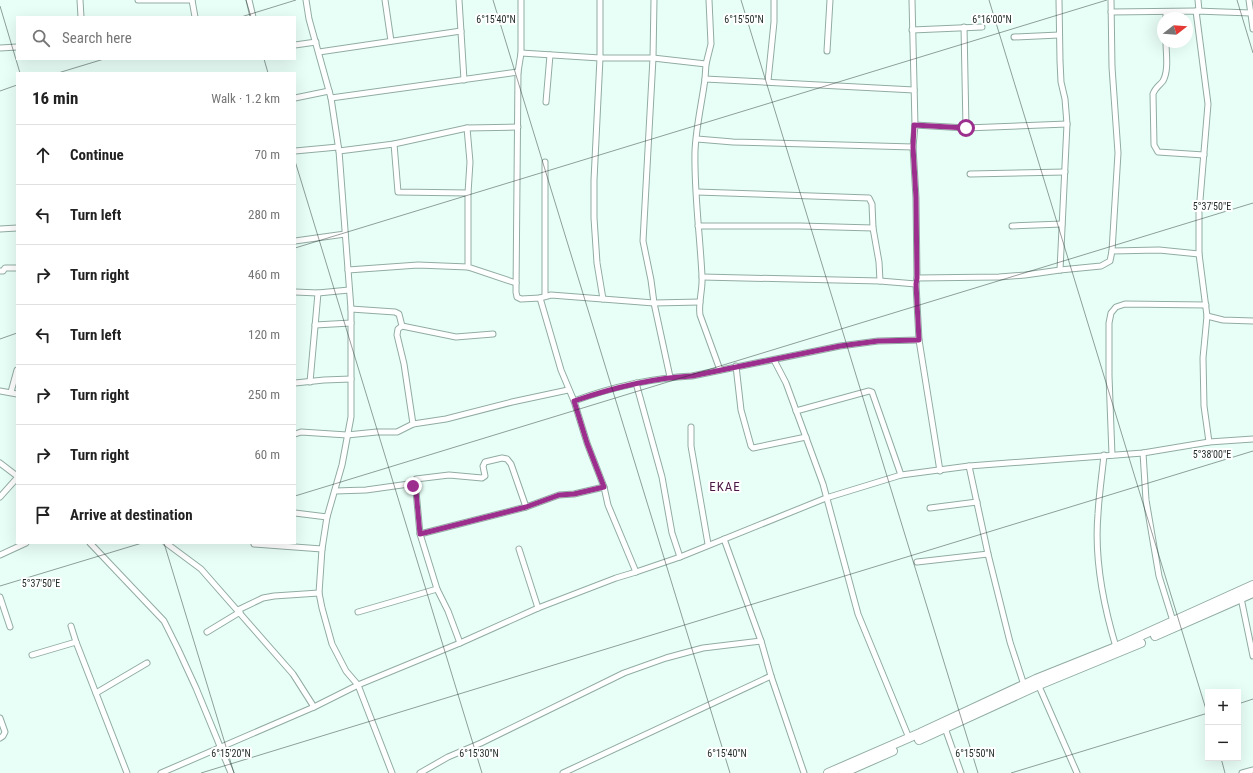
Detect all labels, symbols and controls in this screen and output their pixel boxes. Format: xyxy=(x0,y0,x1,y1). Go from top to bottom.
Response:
north arrow xyxy=(1157,12,1193,48)
text: 6°15'40"N xyxy=(476,14,516,25)
text: 6°15'50"N xyxy=(724,14,764,25)
text: 6°16'00"N xyxy=(972,14,1012,25)
search box xyxy=(16,16,296,60)
icon: search xyxy=(30,27,52,49)
text: Search here xyxy=(62,29,132,47)
text: 16 min xyxy=(32,88,78,108)
text: Walk · 1.2 km xyxy=(211,91,280,106)
route start xyxy=(957,119,975,137)
icon: ahead xyxy=(32,144,54,166)
text: Continue xyxy=(70,146,124,164)
text: 70 m xyxy=(254,147,280,162)
text: 5°37'50"E xyxy=(1193,201,1231,212)
icon: left xyxy=(32,204,54,226)
text: Turn left xyxy=(70,206,121,224)
text: 280 m xyxy=(248,207,280,222)
icon: right xyxy=(32,264,54,286)
text: Turn right xyxy=(70,266,129,284)
text: 460 m xyxy=(248,267,280,282)
icon: left xyxy=(32,324,54,346)
text: Turn left xyxy=(70,326,121,344)
text: 120 m xyxy=(248,327,280,342)
icon: right xyxy=(32,384,54,406)
text: Turn right xyxy=(70,386,129,404)
text: 250 m xyxy=(248,387,280,402)
icon: right xyxy=(32,444,54,466)
text: Turn right xyxy=(70,446,129,464)
text: 60 m xyxy=(254,447,280,462)
text: 5°38'00"E xyxy=(1193,449,1231,460)
route end xyxy=(404,477,422,495)
district label: EKAE xyxy=(709,479,741,494)
icon: arrive xyxy=(32,504,54,526)
text: Arrive at destination xyxy=(70,506,193,524)
text: 5°37'50"E xyxy=(22,578,60,589)
map controls xyxy=(1205,689,1241,761)
button: + xyxy=(1205,689,1241,725)
button: − xyxy=(1205,725,1241,761)
text: 6°15'20"N xyxy=(211,748,251,759)
text: 6°15'30"N xyxy=(459,748,499,759)
text: 6°15'40"N xyxy=(707,748,747,759)
text: 6°15'50"N xyxy=(955,748,995,759)

